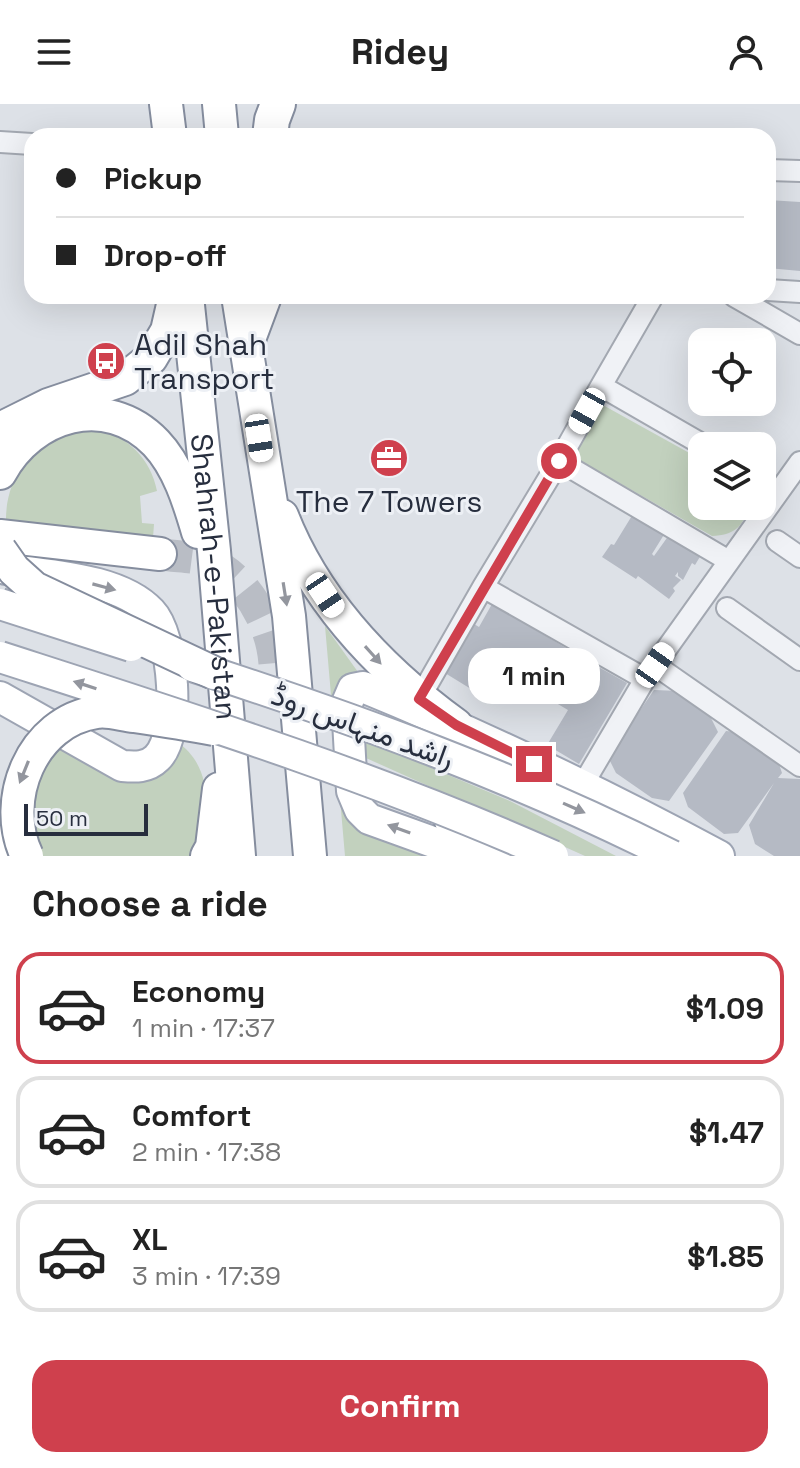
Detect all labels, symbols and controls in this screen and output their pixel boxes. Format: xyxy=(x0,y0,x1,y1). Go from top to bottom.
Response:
text: Ridey xyxy=(351,29,449,75)
icon: menu xyxy=(32,30,76,74)
icon: person xyxy=(724,30,768,74)
text: Pickup xyxy=(104,159,202,198)
text: Drop-off xyxy=(104,236,227,275)
place label: Adil Shah Transport xyxy=(134,325,275,398)
map controls xyxy=(688,328,776,520)
button: locate xyxy=(688,328,776,416)
bus stop icon: Adil Shah Transport xyxy=(85,340,127,382)
car xyxy=(565,384,609,438)
car xyxy=(243,412,275,464)
street label: Shahrah-e-Pakistan xyxy=(182,432,247,721)
button: layers xyxy=(688,432,776,520)
office icon: The 7 Towers xyxy=(368,437,410,479)
route start xyxy=(541,443,577,479)
place label: The 7 Towers xyxy=(296,482,482,521)
car xyxy=(302,568,348,622)
one-way arrow xyxy=(92,581,117,593)
one-way arrow xyxy=(280,582,292,607)
car xyxy=(631,638,679,692)
one-way arrow xyxy=(364,644,381,664)
callout: 1 min xyxy=(468,648,600,704)
text: 1 min xyxy=(502,659,566,693)
street label: راشد منہاس روڈ xyxy=(266,675,460,777)
one-way arrow xyxy=(73,679,97,691)
route end xyxy=(516,746,552,782)
one-way arrow xyxy=(17,760,30,784)
scale bar xyxy=(24,800,148,836)
one-way arrow xyxy=(563,802,586,815)
text: 50 m xyxy=(36,804,88,832)
one-way arrow xyxy=(387,823,411,835)
text: Choose a ride xyxy=(32,881,268,927)
icon: car xyxy=(36,972,108,1044)
text: Economy xyxy=(132,972,265,1011)
text: $1.09 xyxy=(686,989,764,1028)
text: 1 min · 17:37 xyxy=(132,1011,275,1045)
icon: car xyxy=(36,1096,108,1168)
text: Comfort xyxy=(132,1096,251,1135)
text: $1.47 xyxy=(689,1113,764,1152)
text: 2 min · 17:38 xyxy=(132,1135,281,1169)
icon: car xyxy=(36,1220,108,1292)
text: XL xyxy=(132,1220,168,1259)
text: $1.85 xyxy=(687,1237,764,1276)
text: 3 min · 17:39 xyxy=(132,1259,281,1293)
button: Confirm xyxy=(32,1360,768,1452)

